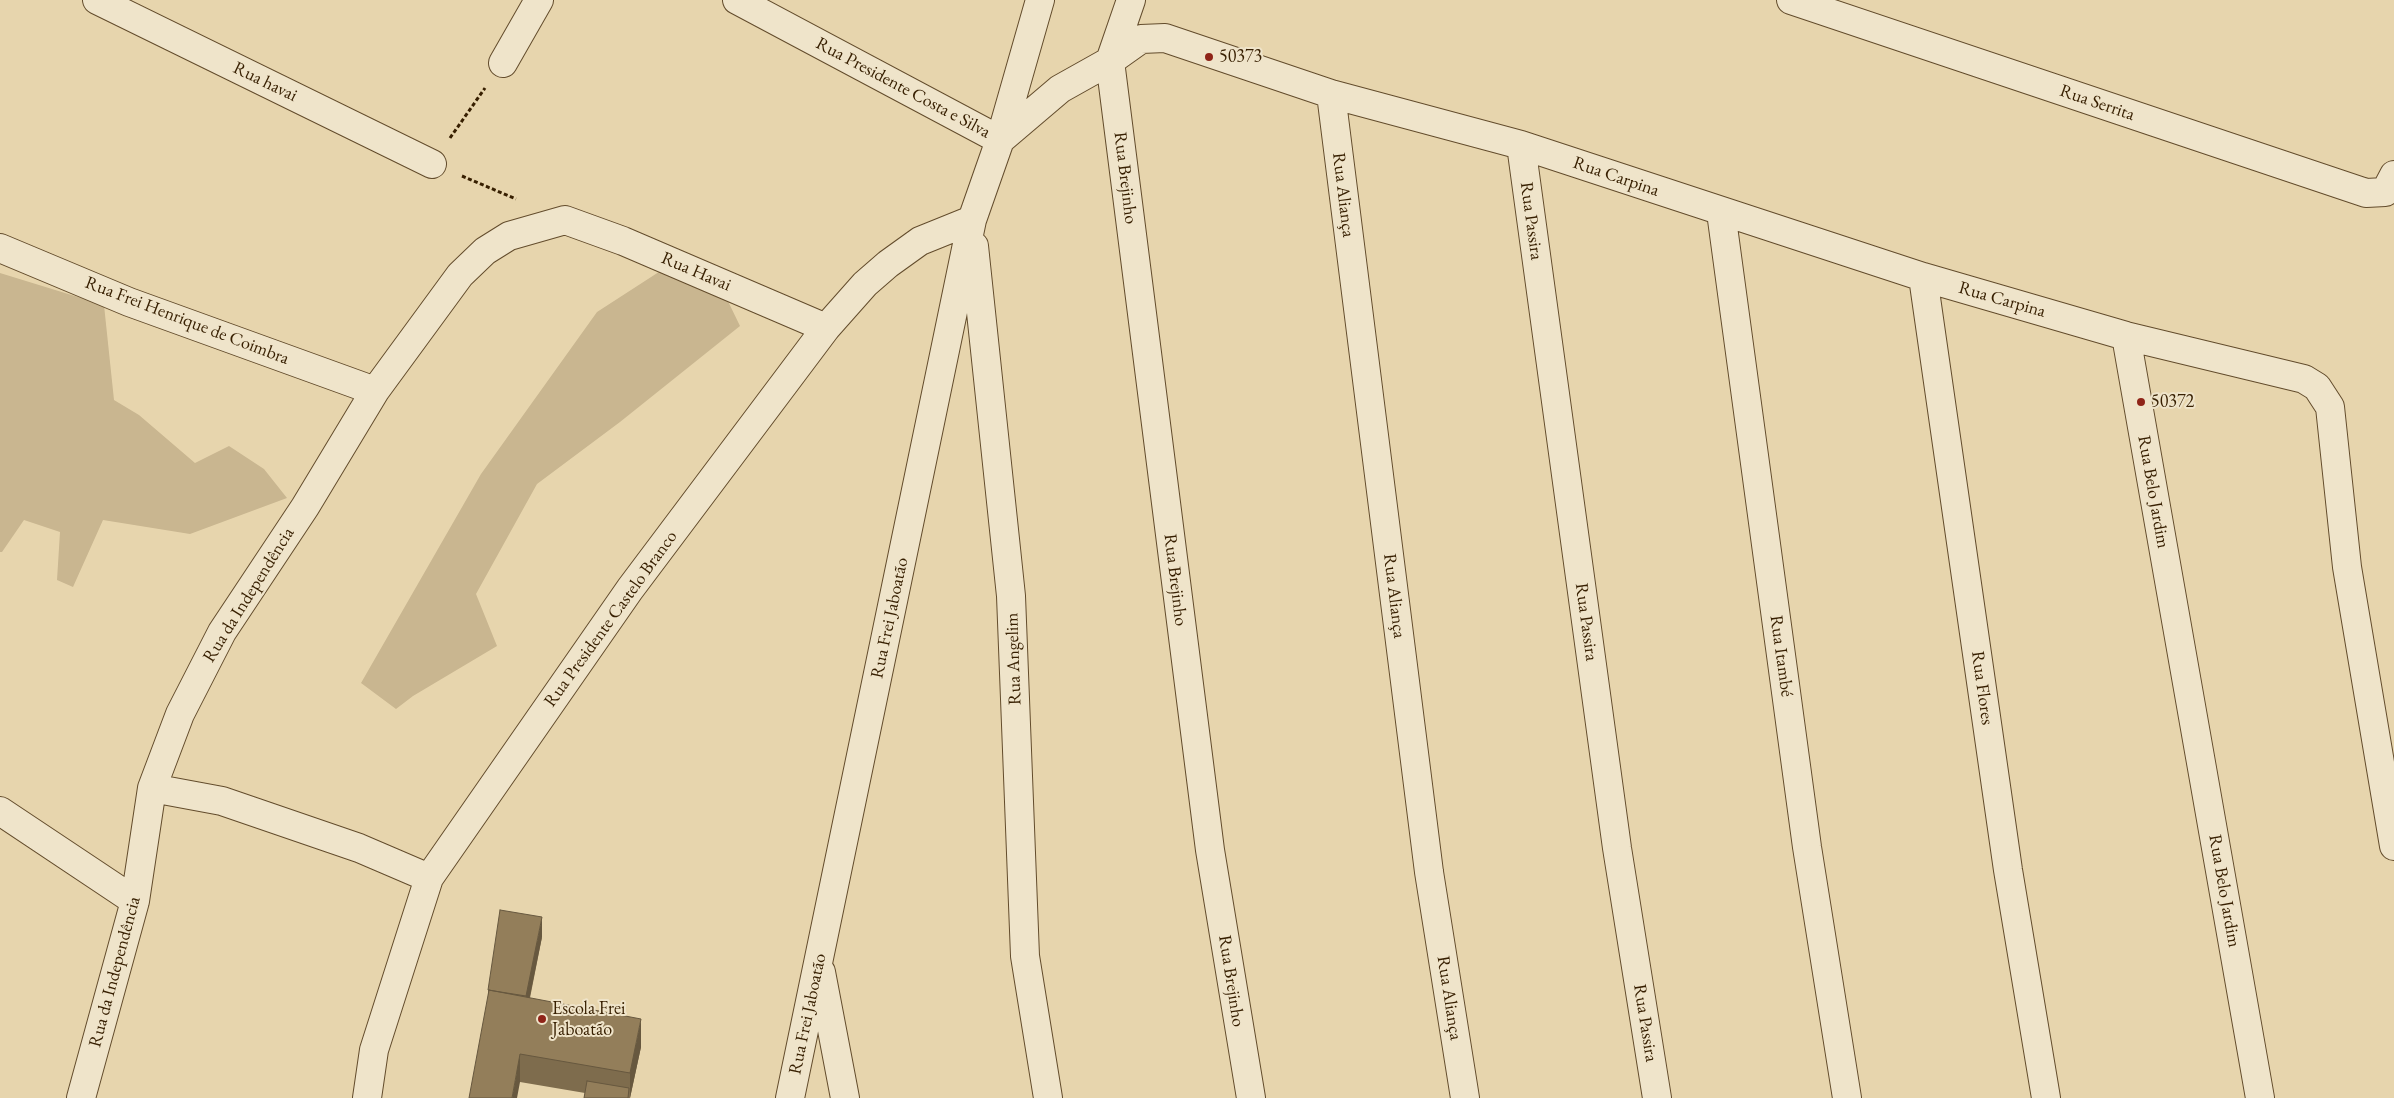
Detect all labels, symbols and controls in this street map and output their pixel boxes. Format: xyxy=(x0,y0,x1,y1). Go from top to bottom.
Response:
street label: Rua Presidente Costa e Silva xyxy=(812,33,994,143)
place label: 50373 xyxy=(1219,46,1262,68)
marker: 50373 xyxy=(1203,51,1215,63)
street label: Rua havai xyxy=(230,57,300,107)
street label: Rua Serrita xyxy=(2057,80,2137,126)
street label: Rua Brejinho xyxy=(1109,131,1141,225)
street label: Rua Aliança xyxy=(1327,151,1359,239)
street label: Rua Carpina xyxy=(1570,152,1662,202)
street label: Rua Passira xyxy=(1515,181,1547,261)
street label: Rua Havai xyxy=(658,248,734,296)
street label: Rua Frei Henrique de Coimbra xyxy=(82,272,292,370)
street label: Rua Carpina xyxy=(1956,277,2048,323)
place label: 50372 xyxy=(2151,391,2194,413)
marker: 50372 xyxy=(2135,396,2147,408)
street label: Rua Belo Jardim xyxy=(2132,434,2174,550)
street label: Rua da Independência xyxy=(199,523,299,667)
street label: Rua Presidente Castelo Branco xyxy=(540,527,682,711)
street label: Rua Brejinho xyxy=(1159,533,1191,627)
street label: Rua Aliança xyxy=(1378,552,1410,640)
street label: Rua Frei Jaboatão xyxy=(867,555,913,681)
street label: Rua Passira xyxy=(1570,582,1602,662)
street label: Rua Angelim xyxy=(1002,612,1026,706)
street label: Rua Itambé xyxy=(1765,614,1797,698)
street label: Rua Flores xyxy=(1966,650,1998,726)
street label: Rua Belo Jardim xyxy=(2203,833,2245,949)
street label: Rua da Independência xyxy=(84,894,146,1050)
street label: Rua Brejinho xyxy=(1213,933,1249,1029)
street label: Rua Frei Jaboatão xyxy=(785,951,831,1077)
street label: Rua Aliança xyxy=(1432,954,1466,1042)
street label: Rua Passira xyxy=(1628,983,1662,1063)
place label: Escola Frei Jaboatão xyxy=(552,998,625,1040)
marker: Escola Frei Jaboatão xyxy=(536,1013,548,1025)

